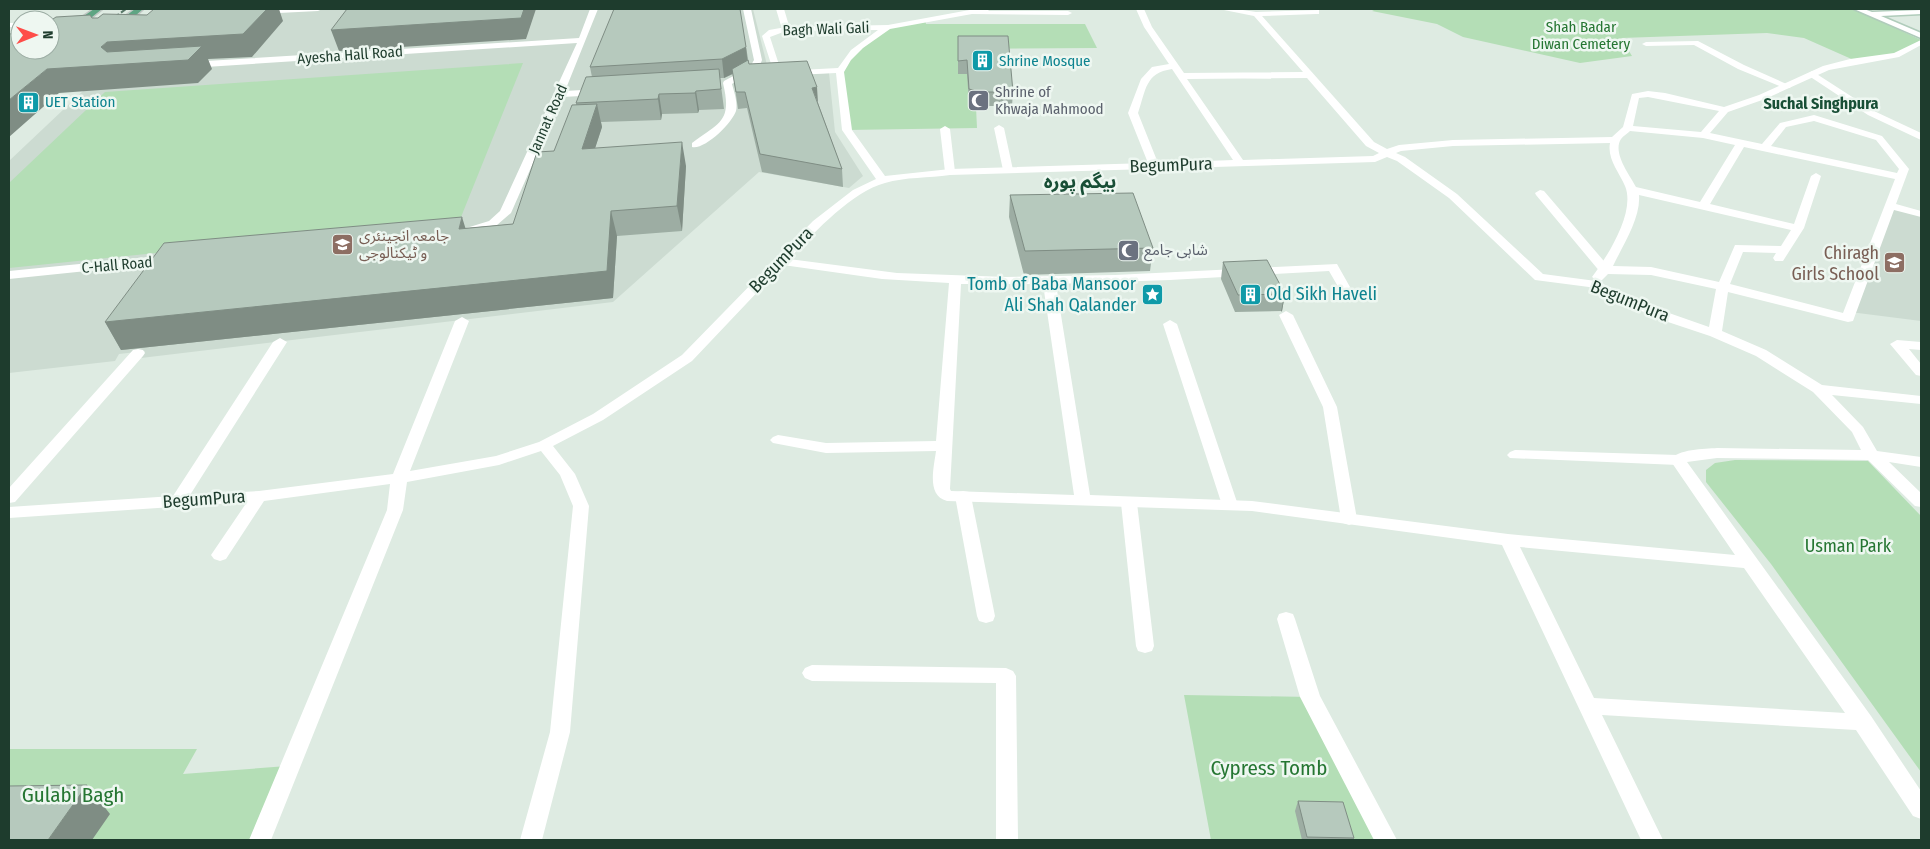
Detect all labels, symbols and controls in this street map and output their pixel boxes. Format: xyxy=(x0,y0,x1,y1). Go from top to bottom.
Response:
north arrow xyxy=(10,10,60,60)
street label: Bagh Wali Gali xyxy=(782,18,870,40)
park label: Shah Badar Diwan Cemetery xyxy=(1532,18,1631,53)
text: N xyxy=(39,30,56,39)
street label: Ayesha Hall Road xyxy=(297,42,403,68)
building icon: Shrine Mosque xyxy=(971,49,995,73)
place label: Shrine Mosque xyxy=(999,52,1090,70)
street label: Jannat Road xyxy=(525,81,571,157)
place label: Shrine of Khwaja Mahmood xyxy=(995,83,1104,118)
mosque icon: Shrine of Khwaja Mahmood xyxy=(967,89,991,113)
building icon: UET Station xyxy=(17,90,41,114)
place label: UET Station xyxy=(45,93,115,111)
district label: Suchal Singhpura xyxy=(1764,94,1879,113)
street label: BegumPura xyxy=(1129,153,1213,177)
district label: بیگم پورہ xyxy=(1044,170,1116,196)
street label: BegumPura xyxy=(744,222,818,298)
place label: جامعہ انجینئری و ٹیکنالوجی xyxy=(359,227,449,262)
school or university icon: جامعہ انجینئری و ٹیکنالوجی xyxy=(331,233,355,257)
mosque icon: شاہی جامع xyxy=(1116,238,1140,262)
place label: شاہی جامع xyxy=(1144,241,1208,262)
place label: Chiragh Girls School xyxy=(1791,242,1879,285)
school or university icon: Chiragh Girls School xyxy=(1883,251,1907,275)
street label: C-Hall Road xyxy=(81,253,153,277)
place label: Tomb of Baba Mansoor Ali Shah Qalander xyxy=(967,273,1137,316)
street label: BegumPura xyxy=(1587,275,1673,327)
place icon: Tomb of Baba Mansoor Ali Shah Qalander xyxy=(1140,282,1164,306)
building icon: Old Sikh Haveli xyxy=(1238,282,1262,306)
place label: Old Sikh Haveli xyxy=(1266,283,1377,305)
street label: BegumPura xyxy=(162,485,246,513)
park label: Usman Park xyxy=(1805,535,1892,557)
park label: Cypress Tomb xyxy=(1211,755,1327,781)
park label: Gulabi Bagh xyxy=(22,782,124,808)

